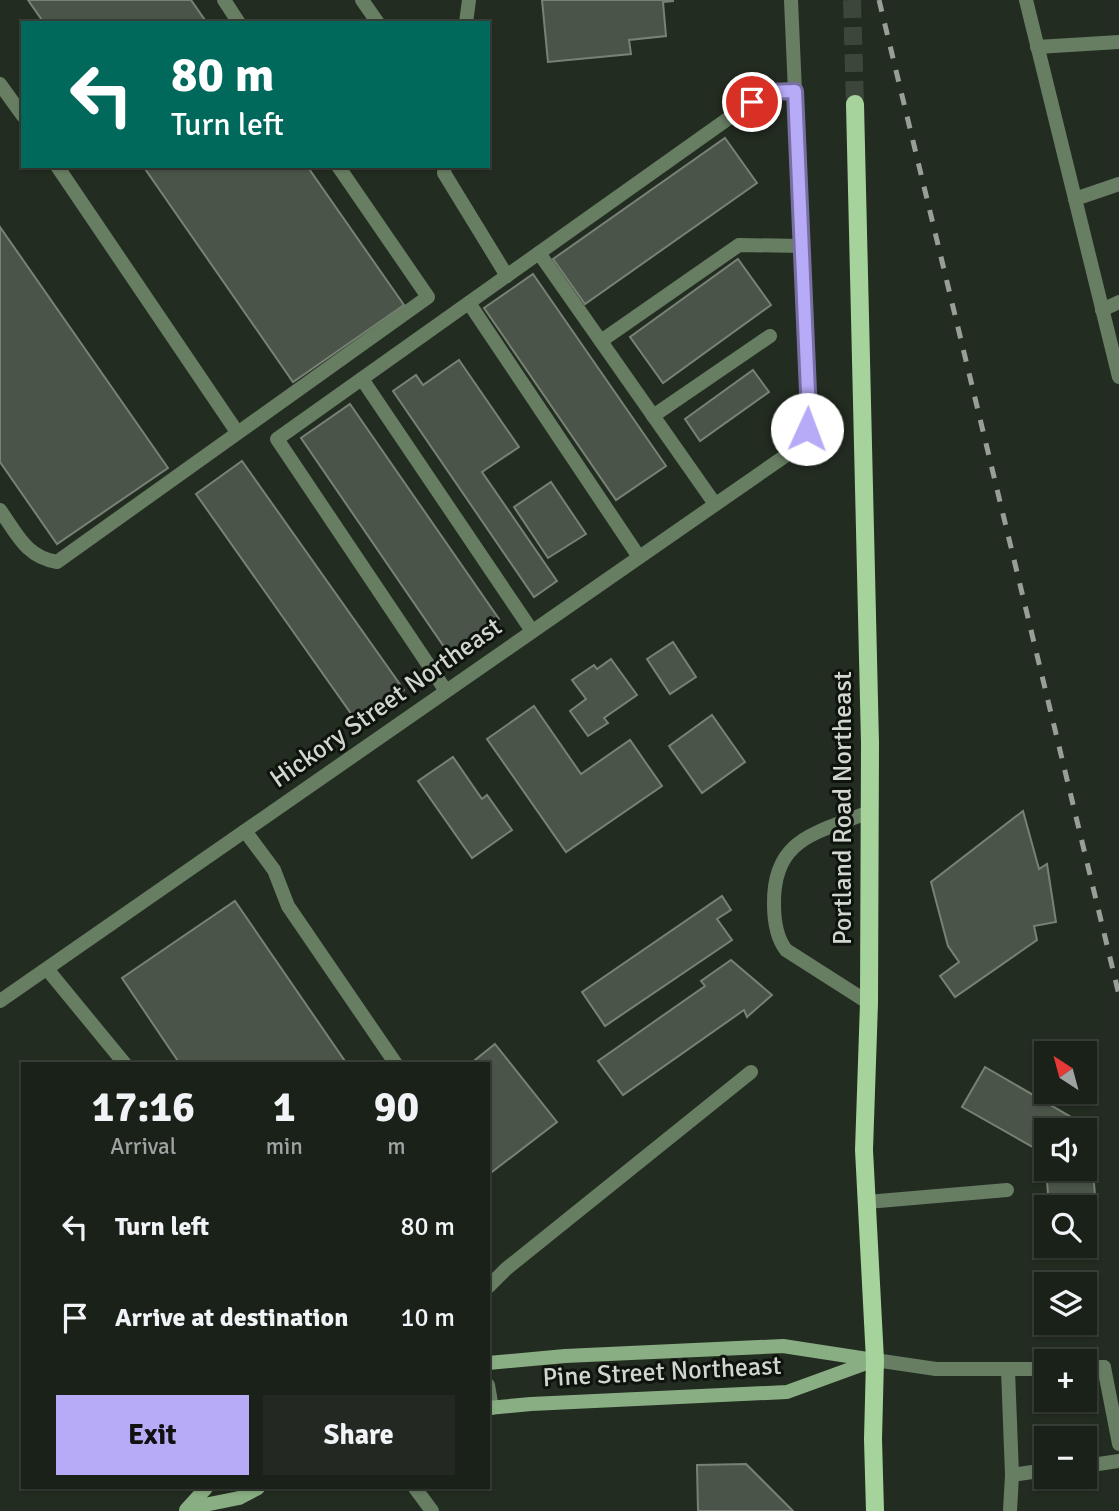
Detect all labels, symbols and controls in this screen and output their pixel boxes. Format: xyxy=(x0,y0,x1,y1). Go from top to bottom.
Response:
text: 80 m xyxy=(171,45,274,105)
icon: left xyxy=(56,49,147,140)
pin xyxy=(722,72,782,132)
icon: arrive xyxy=(733,83,771,121)
text: Turn left xyxy=(171,105,284,144)
position arrow xyxy=(770,392,844,466)
street label: Hickory Street Northeast xyxy=(264,611,508,795)
street label: Portland Road Northeast xyxy=(827,671,859,945)
north arrow xyxy=(1034,1041,1097,1104)
map controls xyxy=(1034,1041,1097,1489)
text: 17:16 xyxy=(92,1082,195,1133)
text: 1 xyxy=(273,1082,296,1133)
text: 90 xyxy=(374,1082,419,1133)
button: sound xyxy=(1034,1118,1097,1181)
text: Arrival xyxy=(110,1132,177,1161)
text: min xyxy=(266,1132,303,1161)
text: m xyxy=(387,1132,406,1161)
button: search xyxy=(1034,1195,1097,1258)
icon: left xyxy=(56,1208,94,1246)
text: Turn left xyxy=(115,1211,209,1243)
text: 80 m xyxy=(400,1211,455,1243)
button: layers xyxy=(1034,1272,1097,1335)
icon: arrive xyxy=(56,1299,94,1337)
text: Arrive at destination xyxy=(115,1302,348,1334)
text: 10 m xyxy=(400,1302,455,1334)
button: + xyxy=(1034,1349,1097,1412)
street label: Pine Street Northeast xyxy=(542,1350,782,1394)
button: Exit xyxy=(56,1395,249,1475)
button: Share xyxy=(263,1395,455,1475)
button: − xyxy=(1034,1426,1097,1489)

